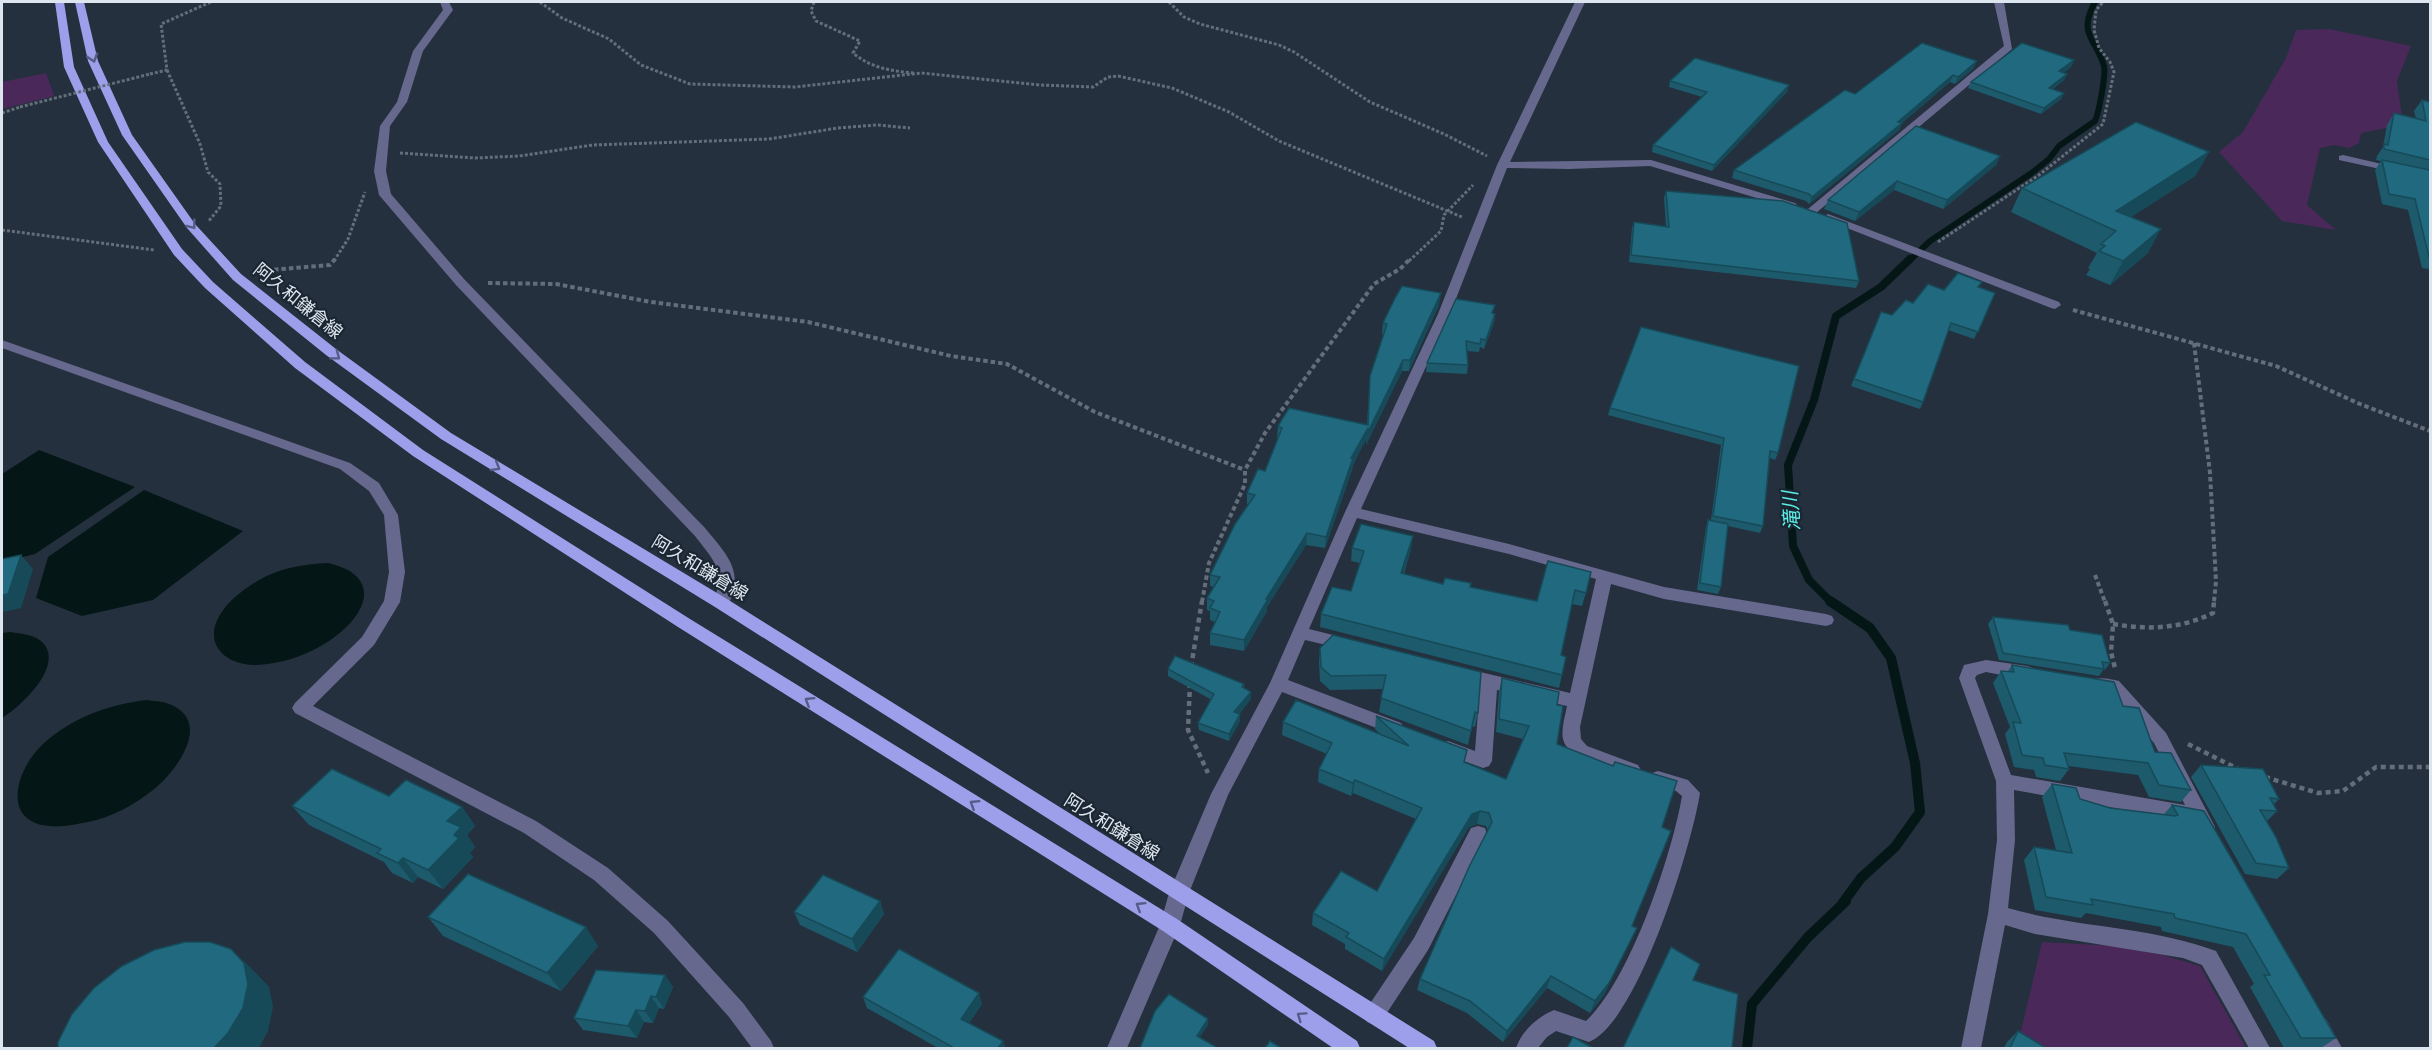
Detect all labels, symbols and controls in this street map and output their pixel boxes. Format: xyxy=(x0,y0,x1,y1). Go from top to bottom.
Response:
one-way arrow xyxy=(86,52,98,63)
one-way arrow xyxy=(184,219,195,230)
street label: 阿久和鎌倉線 xyxy=(249,257,348,344)
one-way arrow xyxy=(329,348,340,359)
one-way arrow xyxy=(490,459,500,471)
water label: 滝川 xyxy=(1775,488,1805,532)
street label: 阿久和鎌倉線 xyxy=(648,529,753,605)
one-way arrow xyxy=(805,696,815,708)
street label: 阿久和鎌倉線 xyxy=(1060,787,1165,865)
one-way arrow xyxy=(970,799,980,811)
one-way arrow xyxy=(1136,902,1146,914)
one-way arrow xyxy=(1297,1012,1308,1023)

